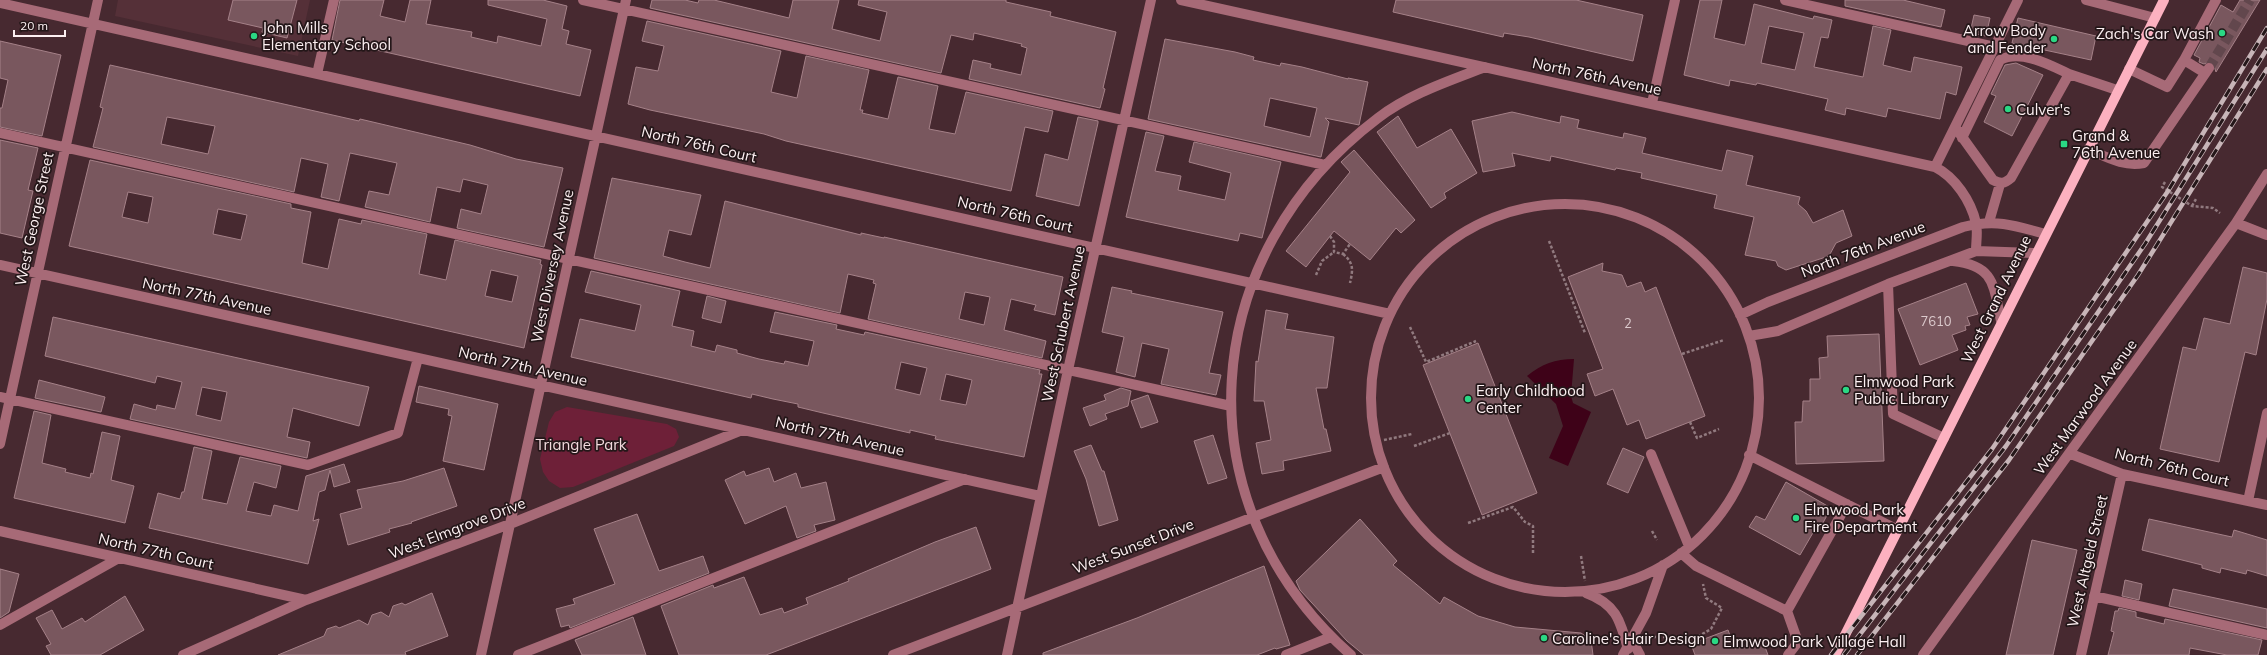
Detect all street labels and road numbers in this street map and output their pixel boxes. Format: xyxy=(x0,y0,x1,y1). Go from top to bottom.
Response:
street label: North 76th Avenue xyxy=(1531,53,1663,99)
street label: North 76th Court xyxy=(640,122,758,166)
street label: West George Street xyxy=(11,150,57,288)
street label: West Diversey Avenue xyxy=(526,188,578,344)
street label: North 76th Court xyxy=(956,192,1074,236)
street label: North 76th Avenue xyxy=(1798,217,1928,281)
street label: West Grand Avenue xyxy=(1957,232,2035,366)
street label: West Schubert Avenue xyxy=(1037,244,1089,404)
street label: North 77th Avenue xyxy=(141,273,273,319)
street label: West Marwood Avenue xyxy=(2029,335,2141,479)
street label: North 77th Avenue xyxy=(457,342,589,390)
street label: North 77th Avenue xyxy=(774,412,906,460)
street label: North 76th Court xyxy=(2113,444,2231,490)
street label: West Elmgrove Drive xyxy=(386,493,528,563)
street label: West Altgeld Street xyxy=(2063,493,2111,629)
street label: West Sunset Drive xyxy=(1070,514,1196,578)
street label: North 77th Court xyxy=(97,529,215,573)

